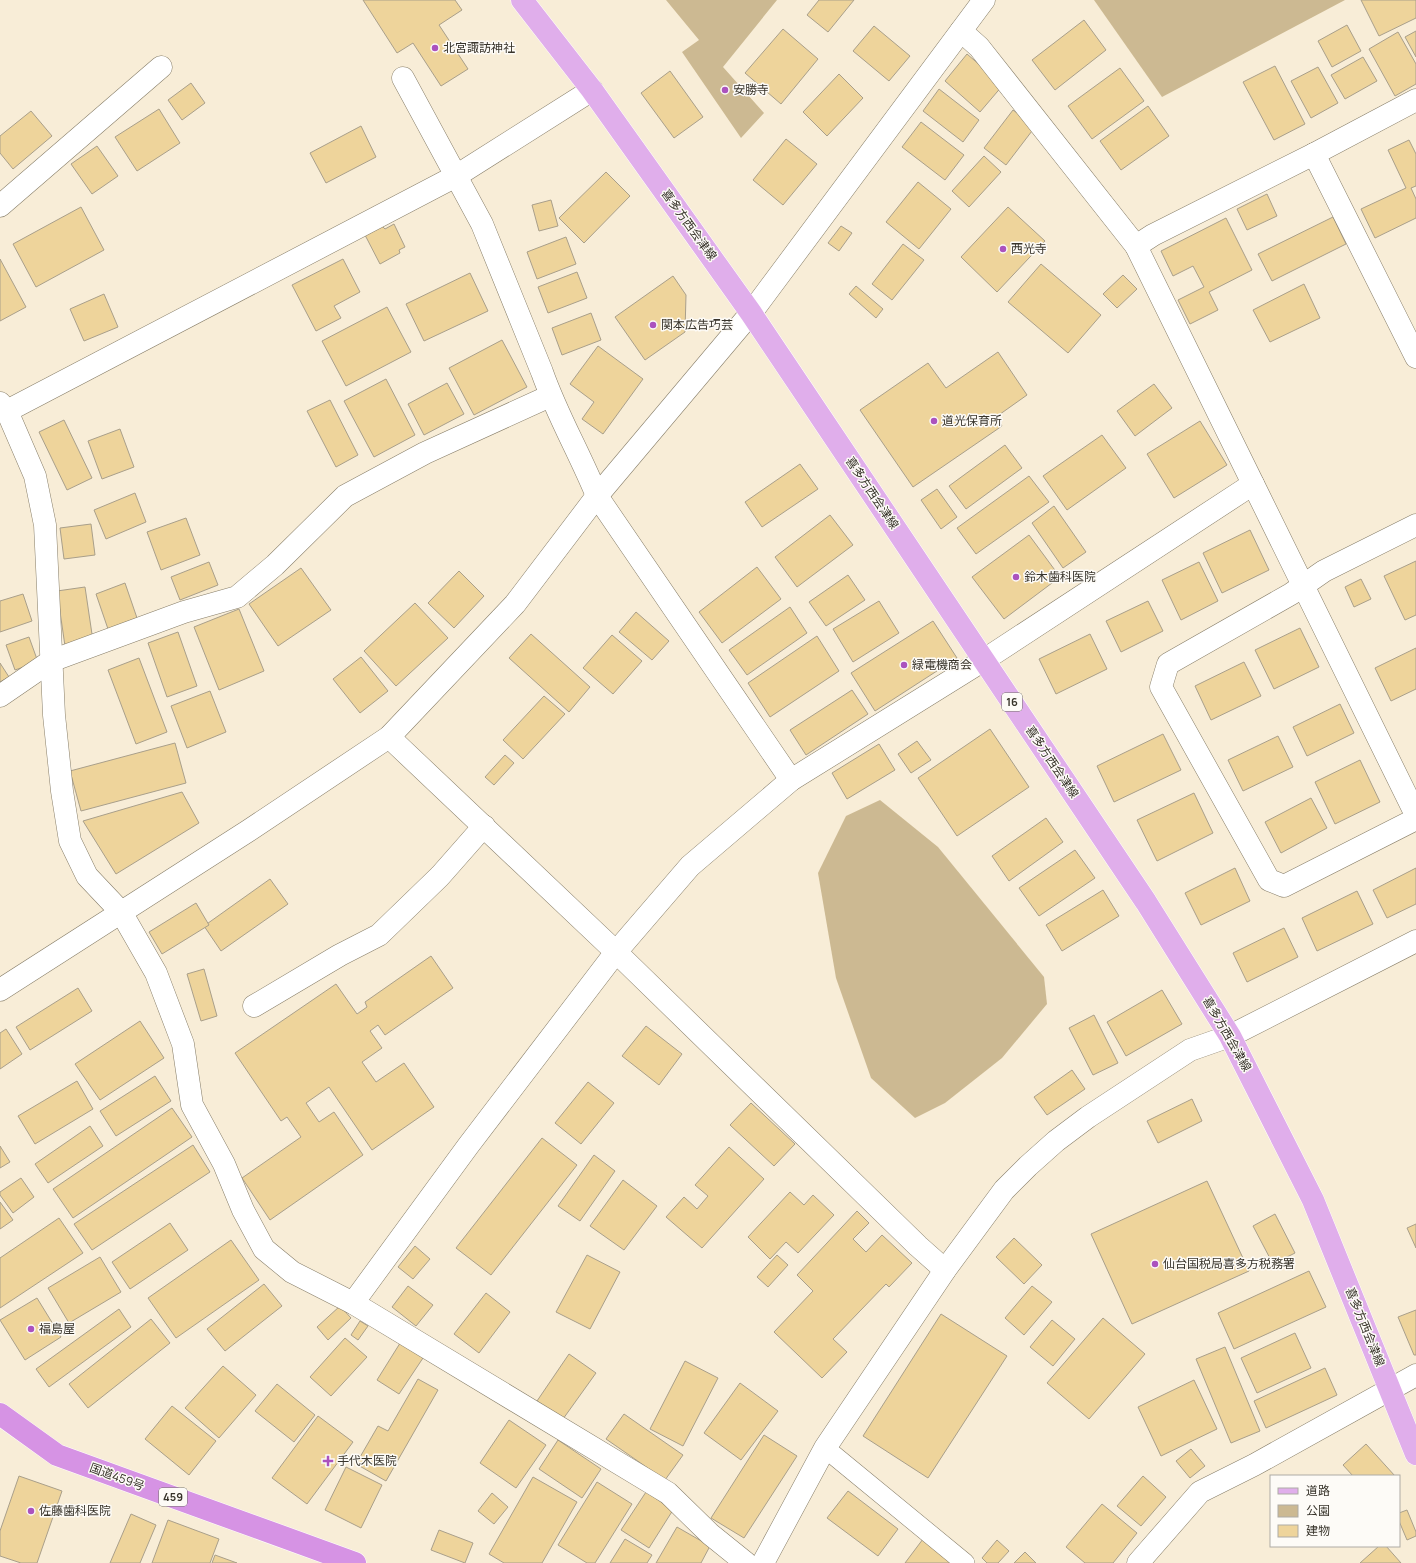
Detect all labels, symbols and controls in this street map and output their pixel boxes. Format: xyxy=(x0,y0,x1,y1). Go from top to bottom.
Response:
place label: 北宮諏訪神社 xyxy=(443,39,515,56)
marker: 北宮諏訪神社 xyxy=(430,43,440,53)
place label: 安勝寺 xyxy=(733,81,769,98)
marker: 安勝寺 xyxy=(720,85,730,95)
street label: 喜多方西会津線 xyxy=(658,186,721,264)
place label: 西光寺 xyxy=(1011,240,1047,257)
marker: 西光寺 xyxy=(998,244,1008,254)
place label: 関本広告巧芸 xyxy=(661,316,733,333)
marker: 関本広告巧芸 xyxy=(648,320,658,330)
place label: 道光保育所 xyxy=(942,412,1002,429)
marker: 道光保育所 xyxy=(929,416,939,426)
street label: 喜多方西会津線 xyxy=(842,453,903,532)
place label: 鈴木歯科医院 xyxy=(1024,568,1096,585)
marker: 鈴木歯科医院 xyxy=(1011,572,1021,582)
place label: 緑電機商会 xyxy=(912,656,972,673)
marker: 緑電機商会 xyxy=(899,660,909,670)
road number: 16 xyxy=(1002,693,1022,711)
street label: 喜多方西会津線 xyxy=(1022,722,1083,801)
street label: 喜多方西会津線 xyxy=(1199,993,1256,1074)
place label: 仙台国税局喜多方税務署 xyxy=(1163,1255,1295,1272)
marker: 仙台国税局喜多方税務署 xyxy=(1150,1259,1160,1269)
street label: 喜多方西会津線 xyxy=(1342,1285,1389,1369)
place label: 福島屋 xyxy=(39,1320,75,1337)
marker: 福島屋 xyxy=(26,1324,36,1334)
place label: 手代木医院 xyxy=(337,1452,397,1469)
marker: 手代木医院 xyxy=(322,1455,334,1467)
street label: 国道459号 xyxy=(87,1459,147,1494)
legend xyxy=(1270,1475,1400,1547)
text: 道路 xyxy=(1306,1482,1330,1499)
road number: 459 xyxy=(159,1488,187,1506)
place label: 佐藤歯科医院 xyxy=(39,1502,111,1519)
text: 公園 xyxy=(1306,1502,1330,1519)
marker: 佐藤歯科医院 xyxy=(26,1506,36,1516)
text: 建物 xyxy=(1306,1522,1330,1539)

